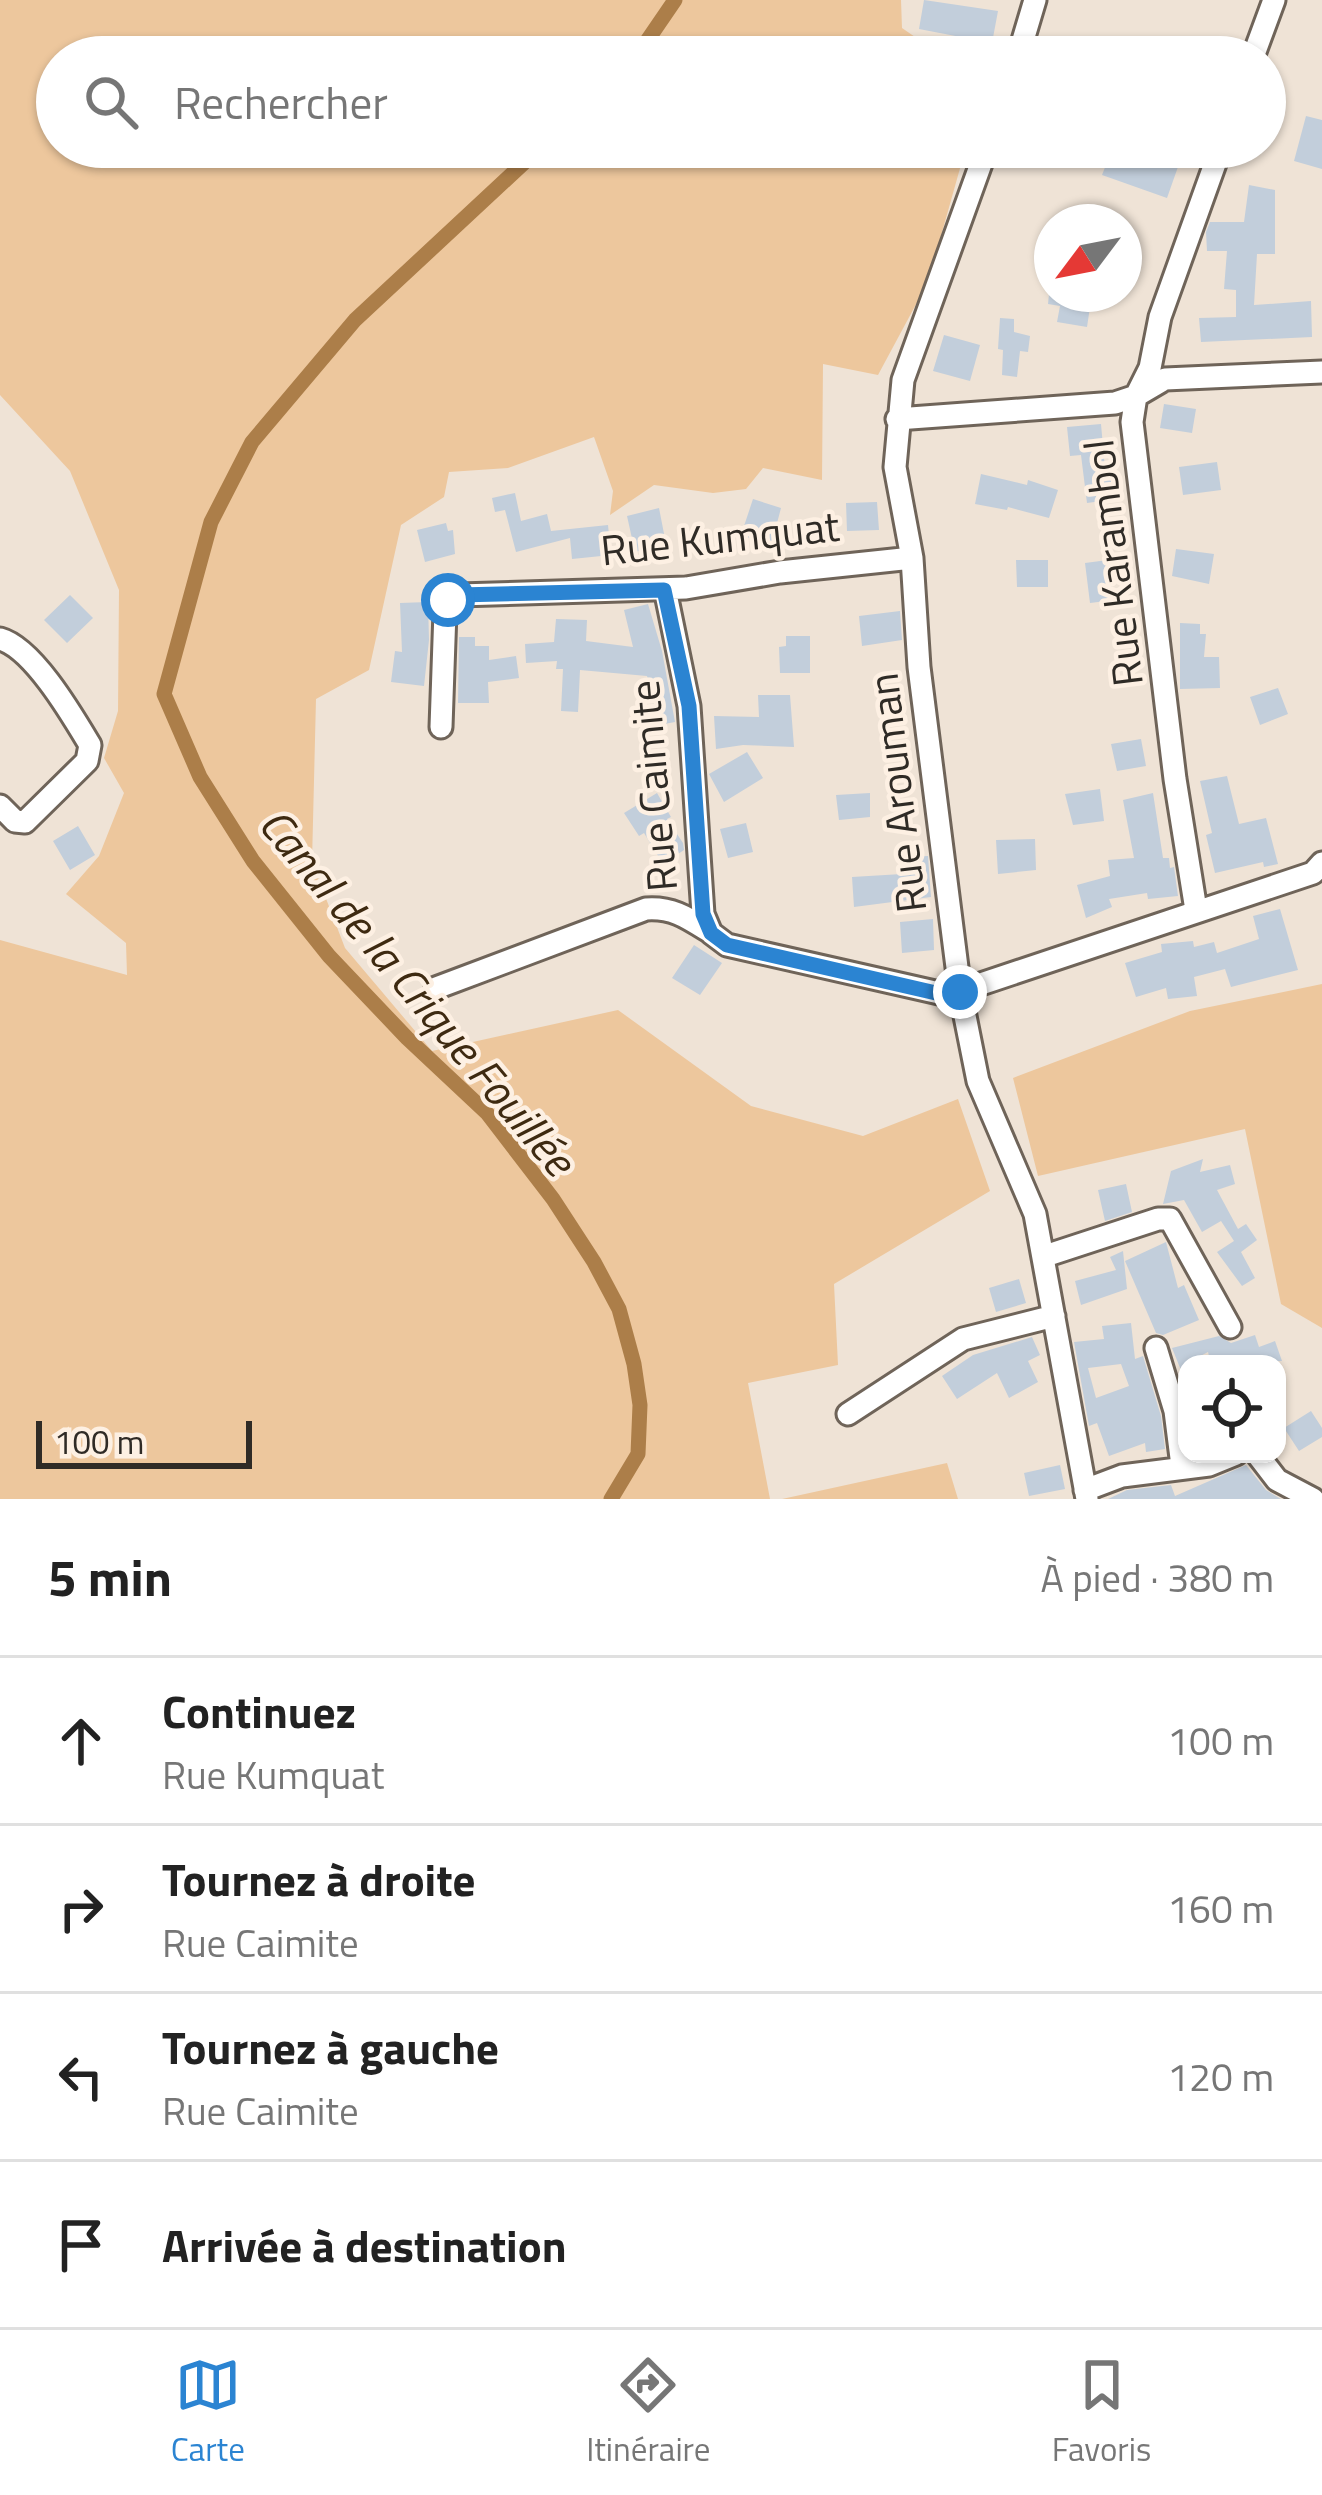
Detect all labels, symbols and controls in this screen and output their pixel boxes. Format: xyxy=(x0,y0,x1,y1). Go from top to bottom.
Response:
search box xyxy=(36,36,1286,168)
text: Rechercher xyxy=(174,68,388,136)
icon: search xyxy=(78,69,144,135)
north arrow xyxy=(1034,204,1142,312)
street label: Rue Karambol xyxy=(1065,436,1159,690)
street label: Rue Kumquat xyxy=(598,493,843,581)
route start xyxy=(421,573,475,627)
street label: Rue Arouman xyxy=(850,670,942,916)
street label: Rue Caimite xyxy=(611,678,693,894)
water label: Canal de la Crique Fouillée xyxy=(243,792,594,1192)
route end xyxy=(933,965,987,1019)
map controls xyxy=(1178,1355,1286,1463)
button: locate xyxy=(1178,1355,1286,1463)
scale bar xyxy=(36,1415,252,1468)
text: 100 m xyxy=(54,1417,144,1467)
text: 5 min xyxy=(48,1538,172,1616)
text: À pied · 380 m xyxy=(1040,1548,1274,1607)
text: Continuez xyxy=(162,1677,356,1745)
icon: ahead xyxy=(48,1708,114,1774)
text: 100 m xyxy=(1167,1711,1274,1770)
text: Rue Kumquat xyxy=(162,1745,384,1804)
text: Tournez à droite xyxy=(162,1845,476,1913)
icon: right xyxy=(48,1876,114,1942)
text: 160 m xyxy=(1167,1879,1274,1938)
text: Rue Caimite xyxy=(162,1913,359,1972)
text: Tournez à gauche xyxy=(162,2013,499,2081)
icon: left xyxy=(48,2044,114,2110)
text: 120 m xyxy=(1167,2047,1274,2106)
text: Rue Caimite xyxy=(162,2081,359,2140)
text: Arrivée à destination xyxy=(162,2211,567,2279)
icon: arrive xyxy=(48,2212,114,2278)
tab: Carte xyxy=(171,2352,245,2474)
tab: Itinéraire xyxy=(586,2352,710,2474)
tab: Favoris xyxy=(1052,2352,1151,2474)

